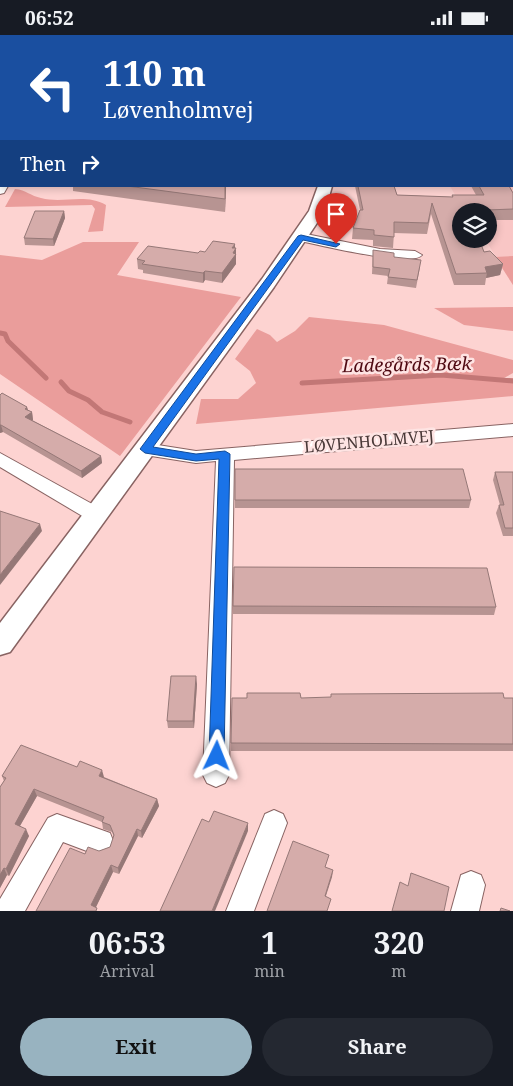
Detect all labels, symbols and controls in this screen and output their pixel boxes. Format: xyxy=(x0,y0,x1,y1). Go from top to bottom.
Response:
text: 06:52 xyxy=(25,5,74,31)
text: 110 m xyxy=(103,49,206,96)
icon: left xyxy=(20,55,85,120)
text: Løvenholmvej xyxy=(103,94,253,124)
icon: right xyxy=(76,150,104,178)
text: Then xyxy=(20,151,66,177)
pin xyxy=(315,193,357,244)
icon: arrive xyxy=(322,200,350,228)
map controls xyxy=(452,203,497,248)
button: layers xyxy=(452,203,497,248)
water label: Ladegårds Bæk xyxy=(341,351,473,377)
street label: LØVENHOLMVEJ xyxy=(303,424,435,458)
position arrow xyxy=(190,729,242,781)
text: 06:53 xyxy=(89,922,166,963)
text: 1 xyxy=(261,922,278,963)
text: 320 xyxy=(373,922,424,963)
text: Arrival xyxy=(100,960,154,982)
text: min xyxy=(254,960,285,982)
text: m xyxy=(391,960,406,982)
button: Exit xyxy=(20,1018,252,1076)
button: Share xyxy=(262,1018,493,1076)

